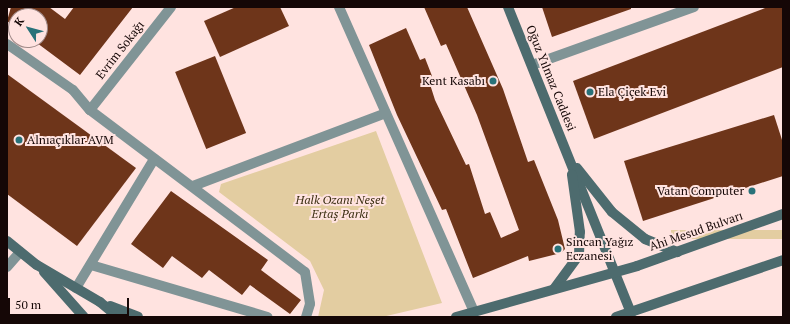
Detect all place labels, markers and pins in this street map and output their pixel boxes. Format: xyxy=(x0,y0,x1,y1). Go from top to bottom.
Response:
place label: Kent Kasabı xyxy=(422,74,485,88)
marker: Kent Kasabı xyxy=(488,76,498,86)
place label: Ela Çiçek Evi xyxy=(598,85,666,99)
marker: Ela Çiçek Evi xyxy=(585,87,595,97)
place label: Alnıaçıklar AVM xyxy=(27,133,114,147)
marker: Alnıaçıklar AVM xyxy=(14,135,24,145)
place label: Vatan Computer xyxy=(657,184,744,198)
marker: Vatan Computer xyxy=(747,186,757,196)
place label: Sincan Yağız Eczanesi xyxy=(566,235,633,263)
marker: Sincan Yağız Eczanesi xyxy=(553,244,563,254)

